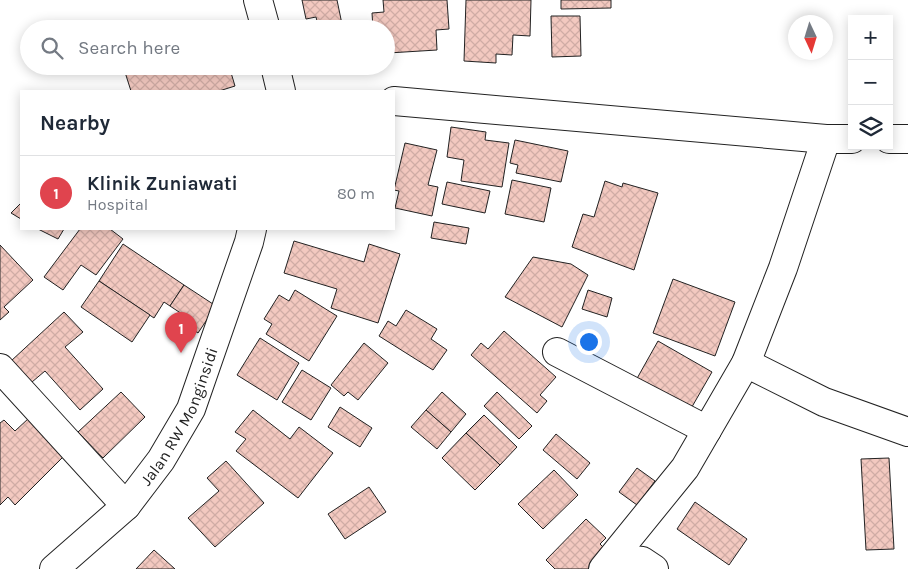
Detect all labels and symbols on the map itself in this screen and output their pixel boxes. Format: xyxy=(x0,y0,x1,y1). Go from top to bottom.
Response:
north arrow xyxy=(788,15,833,60)
pin: 1 xyxy=(165,312,197,353)
your location xyxy=(576,329,602,355)
street label: Jalan RW Monginsidi xyxy=(136,345,222,489)

